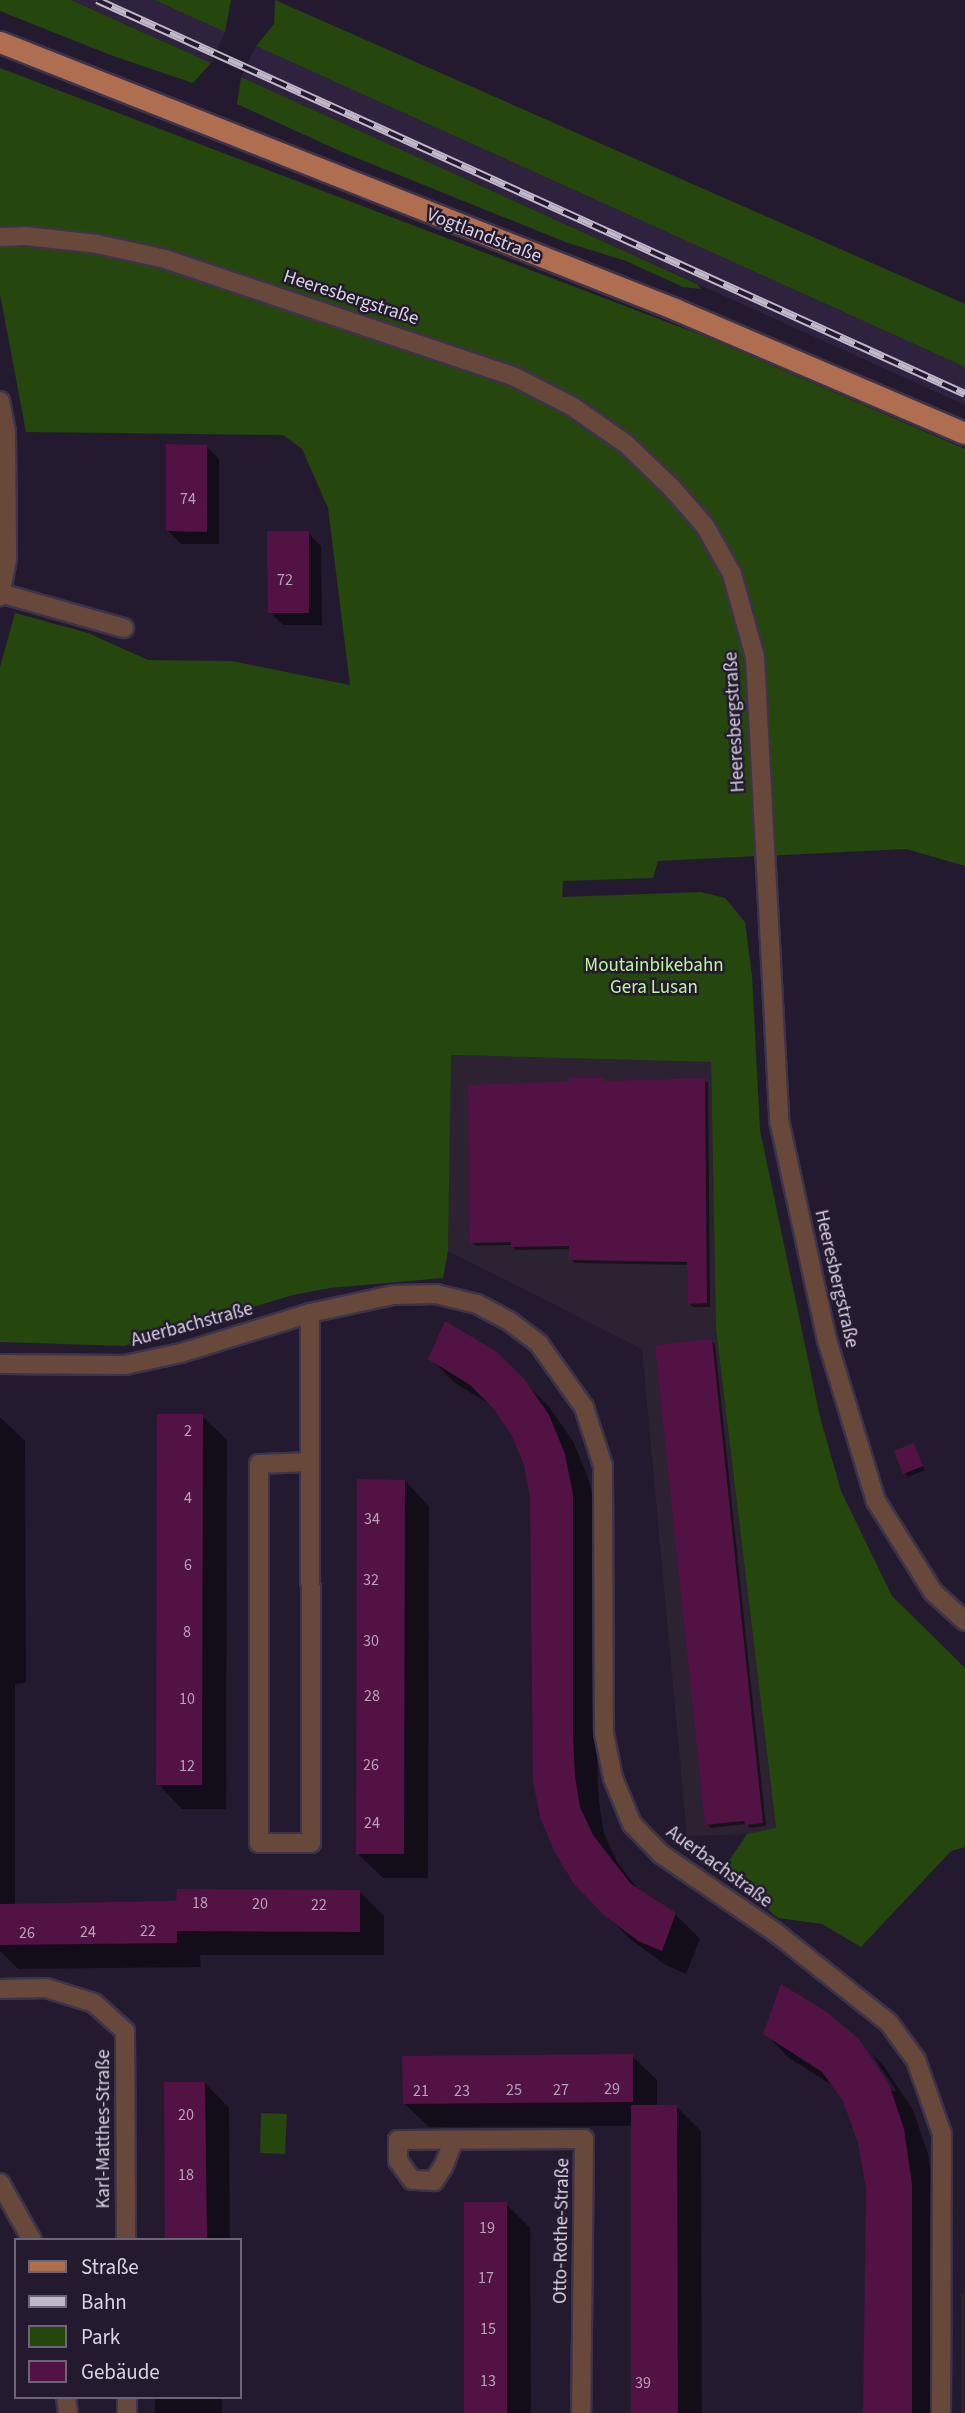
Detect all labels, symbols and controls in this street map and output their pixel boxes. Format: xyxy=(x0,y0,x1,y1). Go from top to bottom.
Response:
street label: Vogtlandstraße xyxy=(423,204,545,268)
street label: Heeresbergstraße xyxy=(280,265,422,331)
house number: 74 xyxy=(180,489,196,509)
house number: 72 xyxy=(277,570,293,590)
street label: Heeresbergstraße xyxy=(720,651,750,793)
park label: Moutainbikebahn Gera Lusan xyxy=(584,955,724,999)
street label: Heeresbergstraße xyxy=(809,1208,863,1350)
street label: Auerbachstraße xyxy=(128,1298,256,1352)
house number: 2 xyxy=(184,1421,192,1441)
house number: 4 xyxy=(184,1488,192,1508)
house number: 34 xyxy=(364,1509,380,1529)
house number: 6 xyxy=(184,1555,192,1575)
house number: 32 xyxy=(363,1570,379,1590)
house number: 8 xyxy=(183,1622,191,1642)
house number: 30 xyxy=(363,1631,379,1651)
house number: 28 xyxy=(364,1686,380,1706)
house number: 10 xyxy=(179,1689,195,1709)
house number: 26 xyxy=(363,1755,379,1775)
house number: 12 xyxy=(179,1756,195,1776)
house number: 24 xyxy=(364,1813,380,1833)
street label: Auerbachstraße xyxy=(662,1821,776,1913)
house number: 18 xyxy=(192,1893,208,1913)
house number: 20 xyxy=(252,1894,268,1914)
house number: 22 xyxy=(311,1895,327,1915)
house number: 22 xyxy=(140,1921,156,1941)
house number: 24 xyxy=(80,1922,96,1942)
house number: 26 xyxy=(19,1923,35,1943)
street label: Karl-Matthes-Straße xyxy=(93,2049,115,2209)
house number: 29 xyxy=(604,2079,620,2099)
house number: 25 xyxy=(506,2080,522,2100)
house number: 27 xyxy=(553,2080,569,2100)
house number: 21 xyxy=(413,2081,429,2101)
house number: 23 xyxy=(454,2081,470,2101)
house number: 20 xyxy=(178,2105,194,2125)
street label: Otto-Rothe-Straße xyxy=(549,2158,575,2304)
house number: 18 xyxy=(178,2165,194,2185)
house number: 19 xyxy=(479,2218,495,2238)
legend xyxy=(14,2238,242,2399)
text: Straße xyxy=(81,2252,139,2282)
house number: 17 xyxy=(478,2268,494,2288)
text: Bahn xyxy=(81,2287,127,2317)
house number: 15 xyxy=(480,2319,496,2339)
text: Park xyxy=(81,2322,120,2352)
text: Gebäude xyxy=(81,2357,160,2387)
house number: 13 xyxy=(480,2371,496,2391)
house number: 39 xyxy=(635,2373,651,2393)

